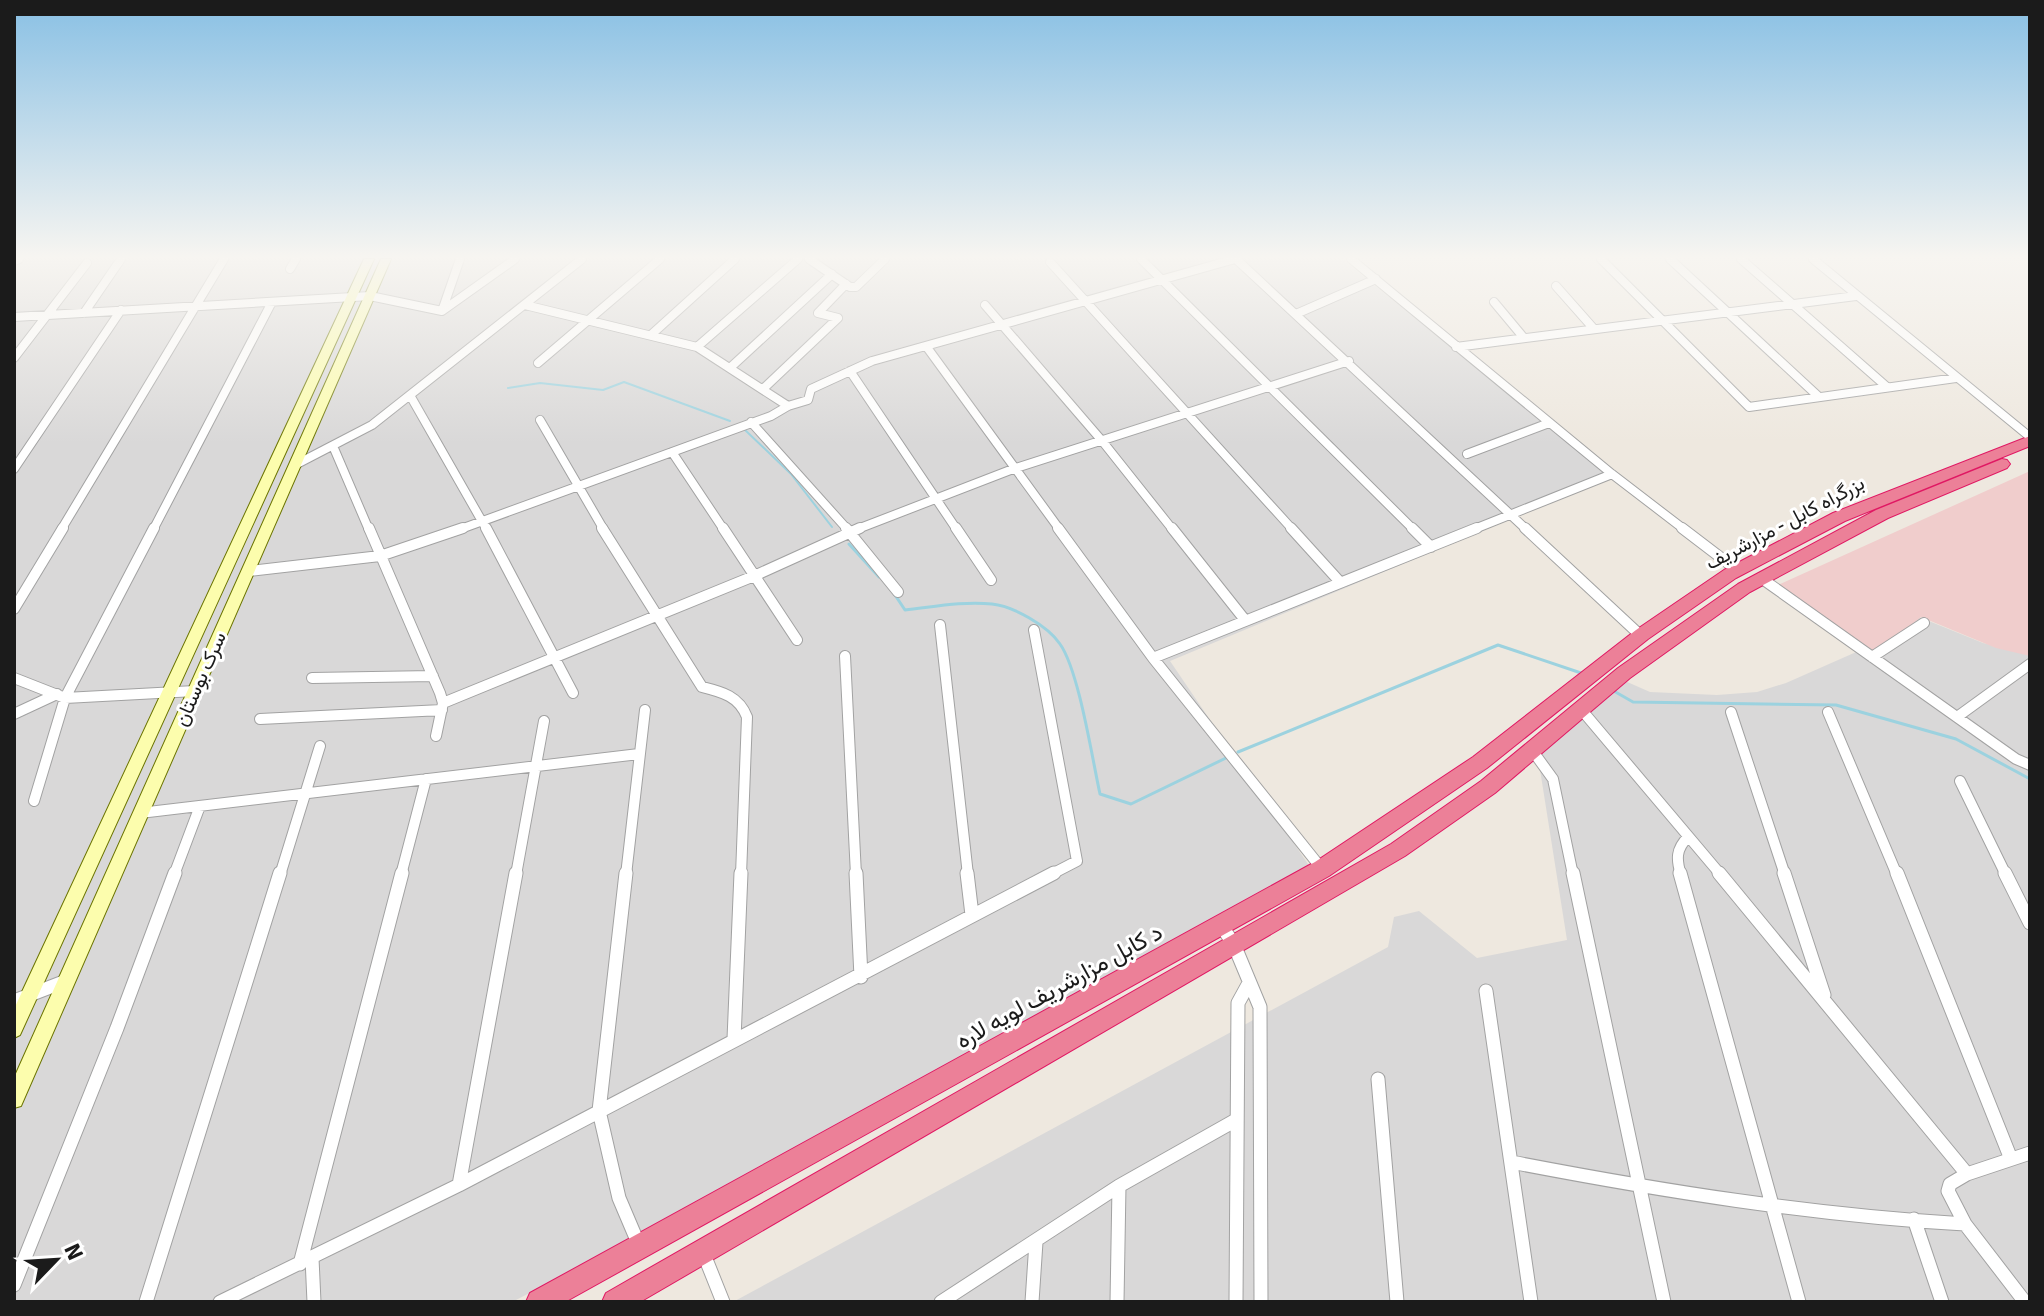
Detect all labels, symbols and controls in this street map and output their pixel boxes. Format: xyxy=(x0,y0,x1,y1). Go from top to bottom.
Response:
street label: بزرگراه کابل - مزارشریف xyxy=(1701,471,1869,575)
street label: سرک بوستان xyxy=(168,628,232,730)
street label: د کابل مزارشریف لویه لاره xyxy=(950,917,1168,1055)
north arrow xyxy=(16,1220,96,1300)
text: N xyxy=(58,1239,89,1264)

